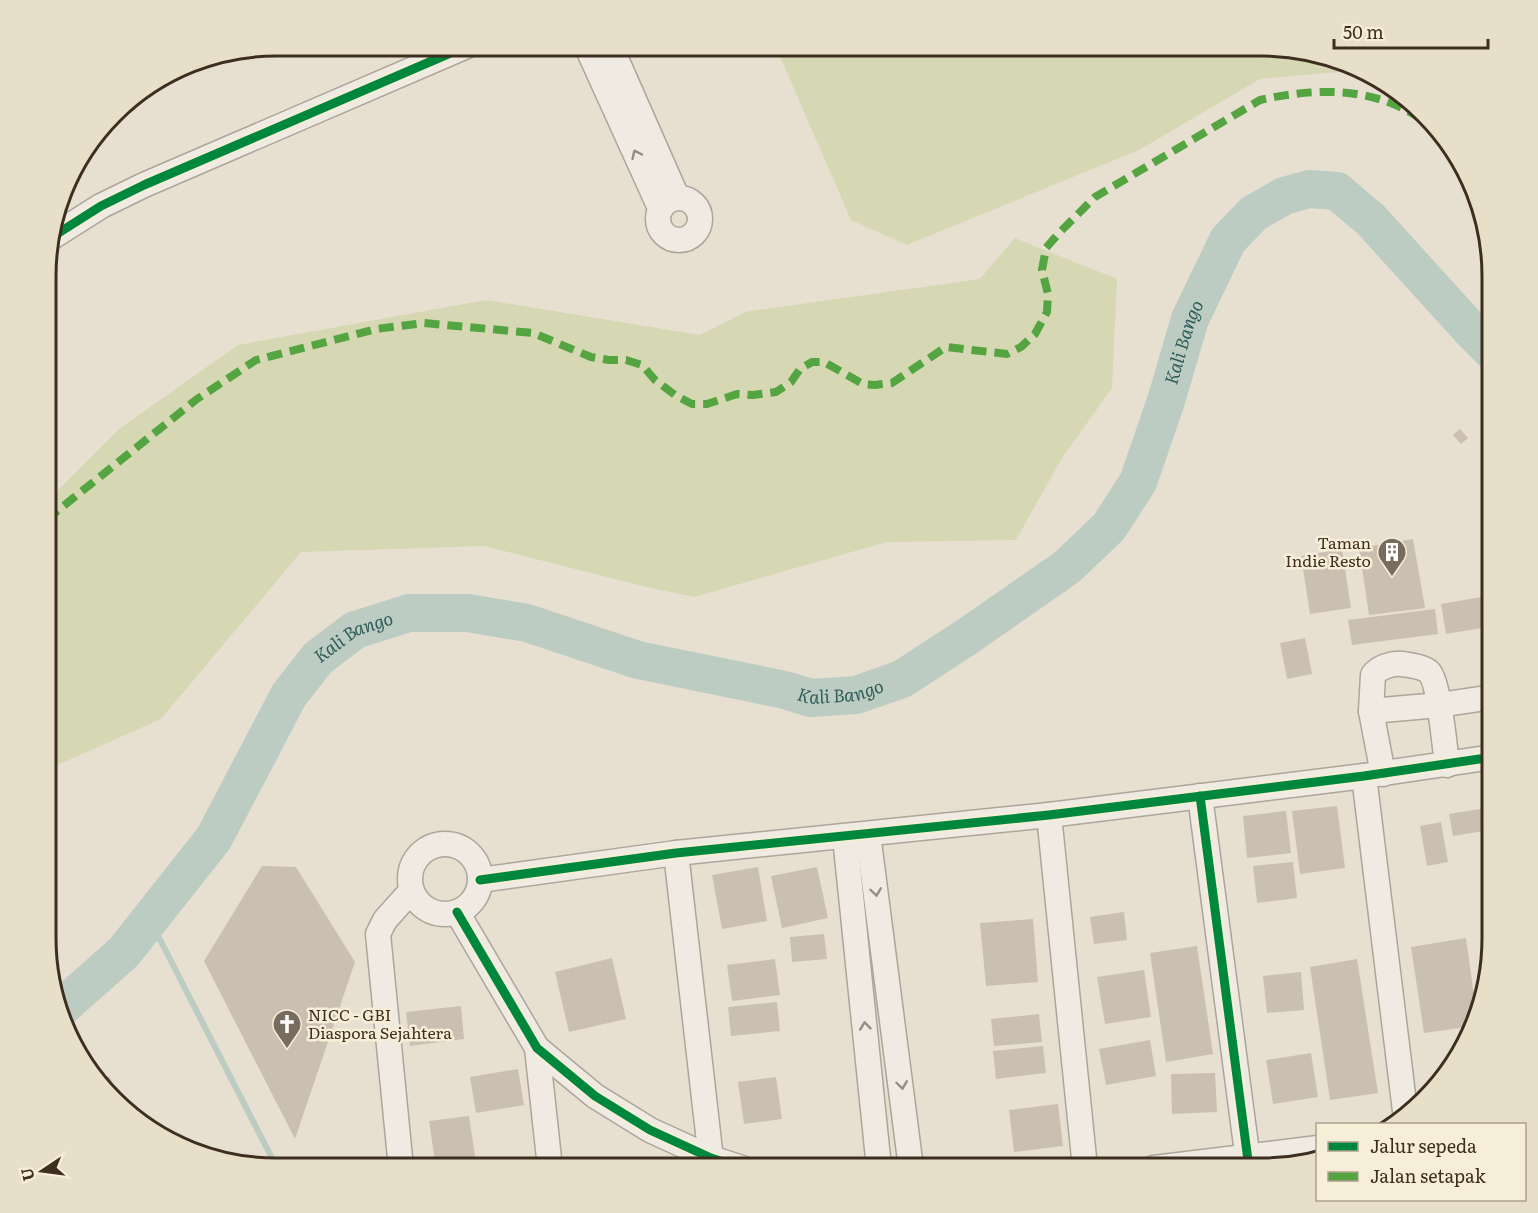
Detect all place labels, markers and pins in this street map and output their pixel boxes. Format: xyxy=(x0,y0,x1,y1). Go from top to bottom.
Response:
place label: Taman Indie Resto xyxy=(1285,530,1371,572)
building icon: Taman Indie Resto xyxy=(1376,536,1408,578)
place label: NICC - GBI Diaspora Sejahtera xyxy=(308,1002,452,1044)
church icon: NICC - GBI Diaspora Sejahtera xyxy=(271,1008,303,1050)

